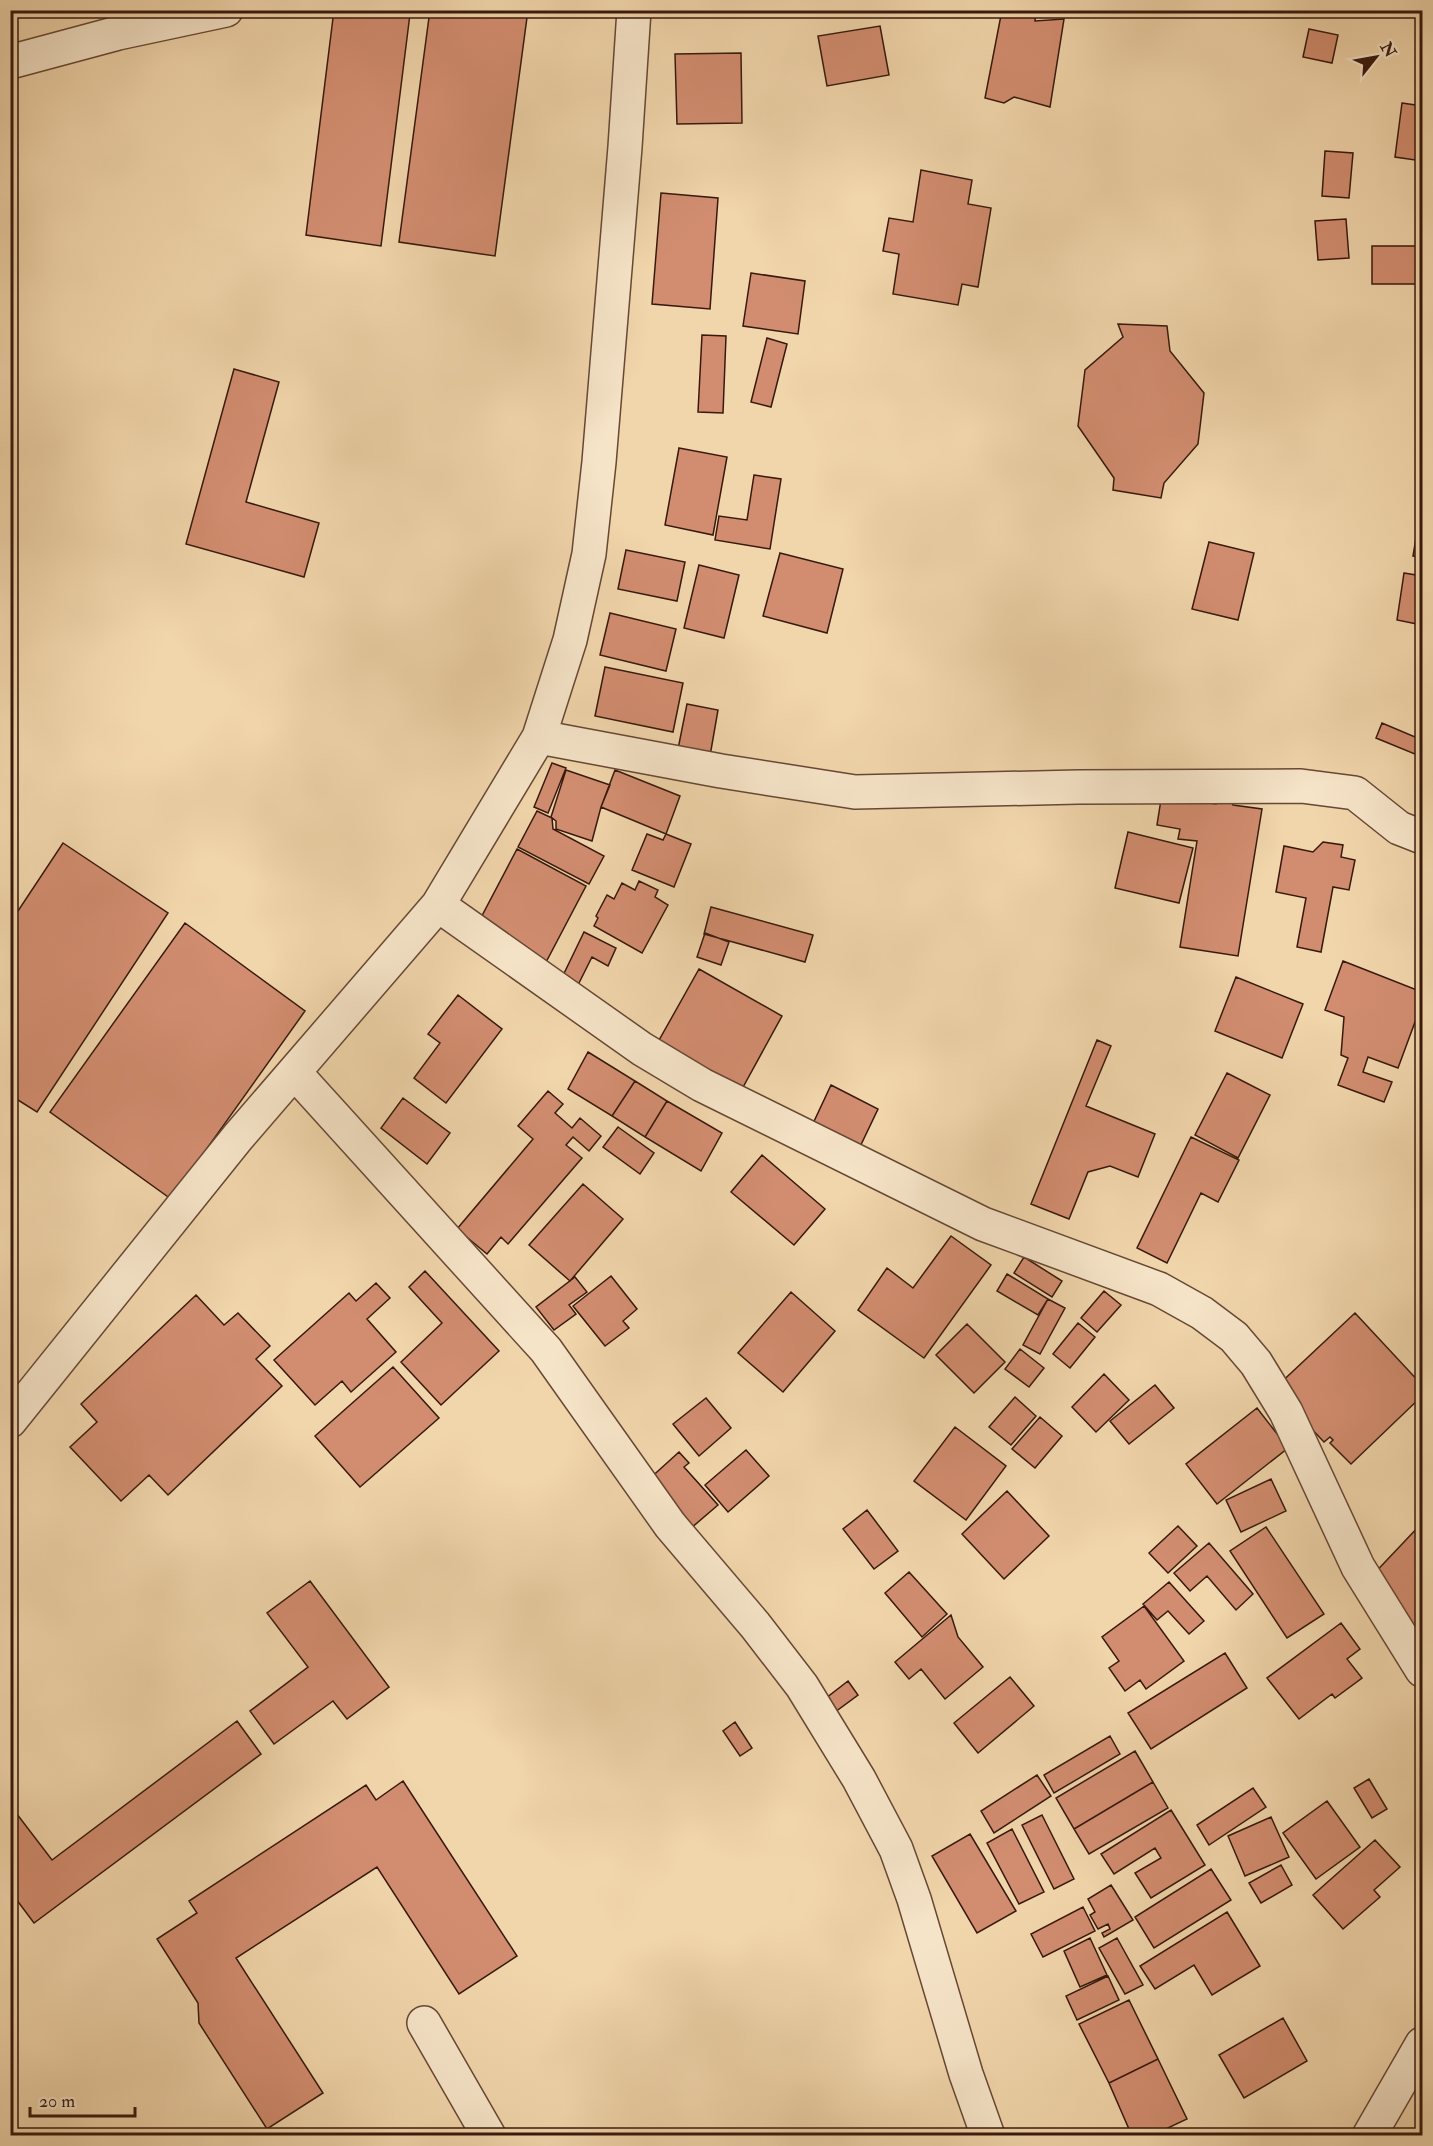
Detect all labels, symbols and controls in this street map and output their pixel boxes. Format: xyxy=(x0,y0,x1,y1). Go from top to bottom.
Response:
north arrow xyxy=(1346,27,1406,87)
text: N xyxy=(1375,38,1401,62)
scale bar xyxy=(30,2080,135,2118)
text: 20 m xyxy=(39,2090,75,2113)

